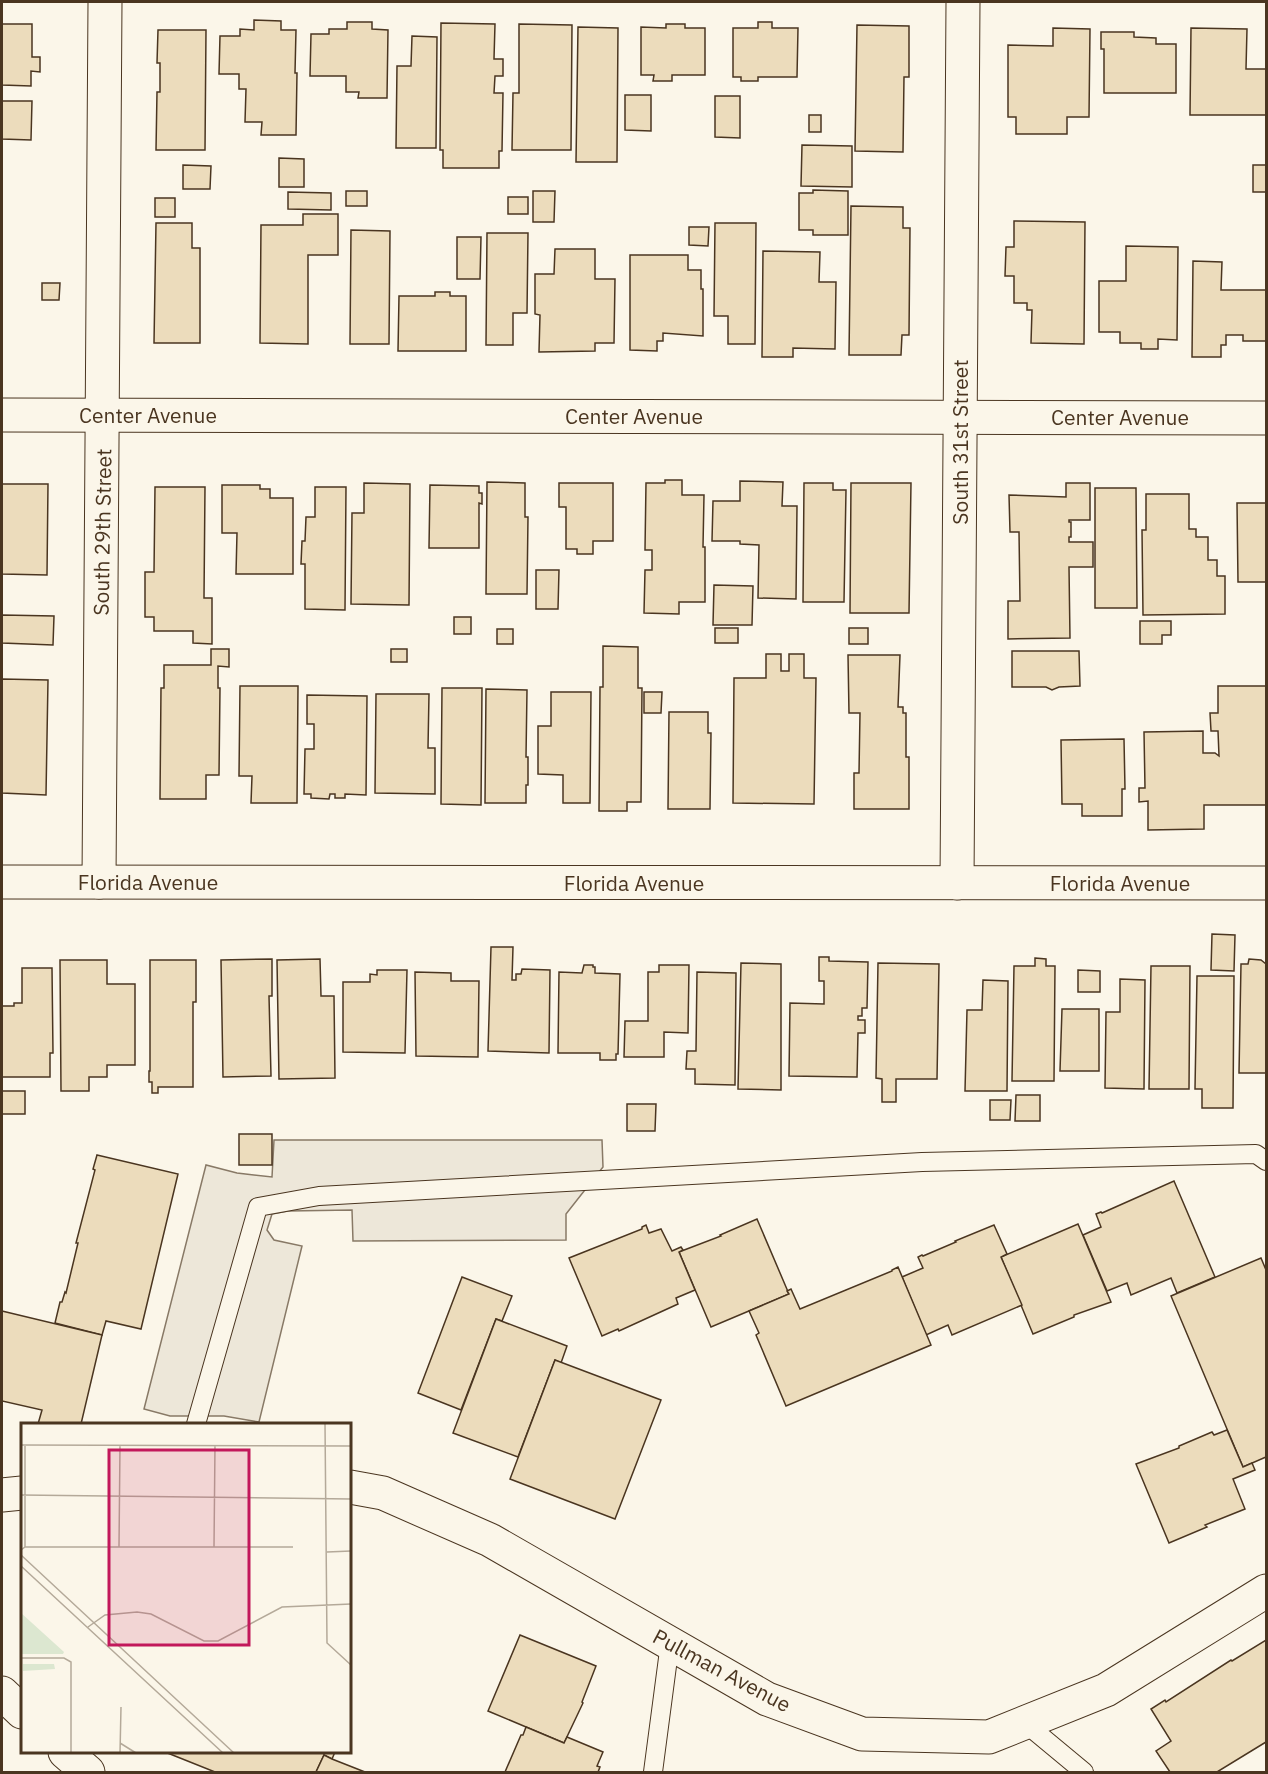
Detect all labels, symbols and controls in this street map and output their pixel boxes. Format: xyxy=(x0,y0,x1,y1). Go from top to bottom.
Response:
street label: South 31st Street xyxy=(946,359,974,525)
street label: Center Avenue xyxy=(79,401,217,429)
street label: Center Avenue xyxy=(565,402,703,430)
street label: Center Avenue xyxy=(1051,403,1189,431)
street label: South 29th Street xyxy=(87,448,117,616)
street label: Florida Avenue xyxy=(78,868,218,896)
street label: Florida Avenue xyxy=(564,869,704,897)
street label: Florida Avenue xyxy=(1050,869,1190,897)
inset map xyxy=(21,1423,351,1753)
street label: Pullman Avenue xyxy=(648,1622,796,1718)

